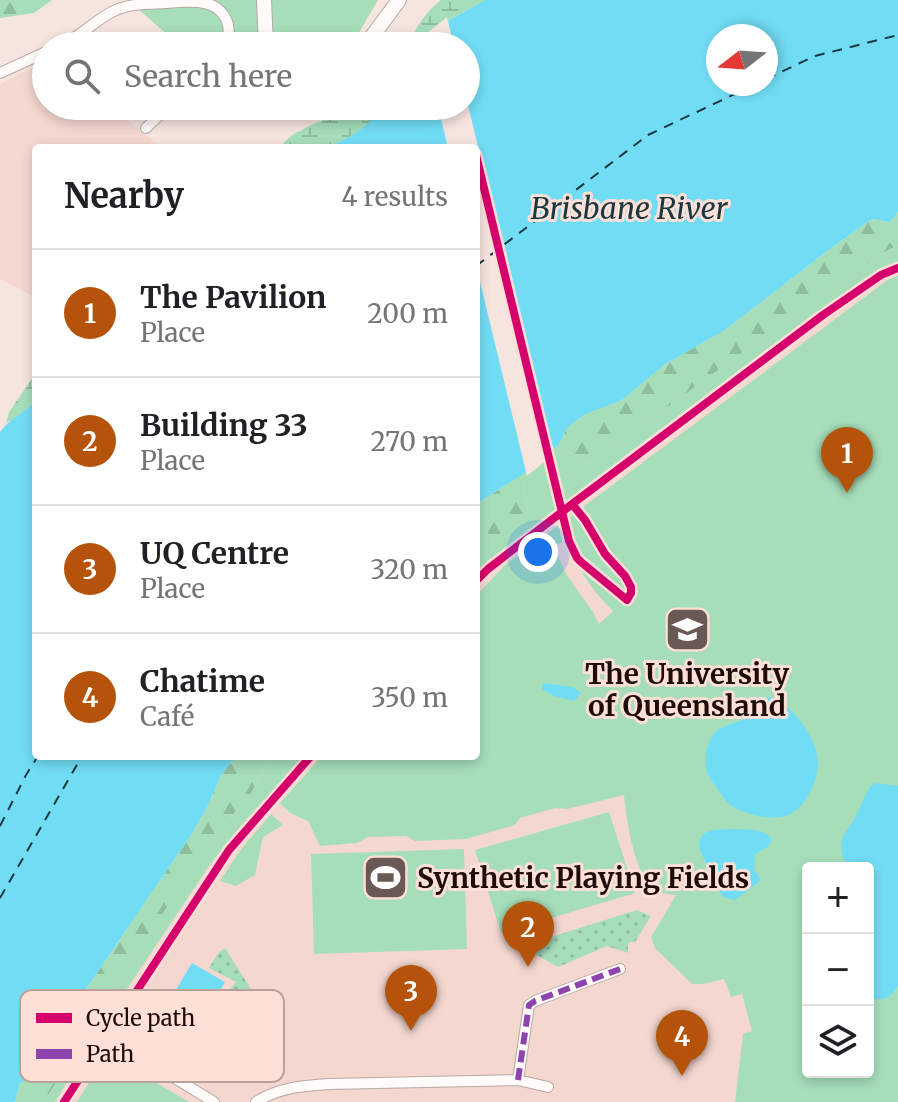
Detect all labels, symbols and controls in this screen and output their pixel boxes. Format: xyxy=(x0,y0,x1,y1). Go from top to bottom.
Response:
north arrow xyxy=(706,24,778,96)
search box xyxy=(32,32,480,120)
icon: search xyxy=(60,54,104,98)
text: Search here xyxy=(124,57,292,95)
text: Nearby xyxy=(64,175,184,217)
text: 4 results xyxy=(341,180,448,213)
water label: Brisbane River xyxy=(530,189,728,227)
text: The Pavilion xyxy=(140,278,326,316)
text: 1 xyxy=(84,297,96,330)
text: 200 m xyxy=(367,297,448,330)
text: Place xyxy=(140,316,205,349)
text: Building 33 xyxy=(140,406,308,444)
text: 2 xyxy=(82,425,98,458)
text: 270 m xyxy=(371,425,448,458)
pin: 1 xyxy=(821,427,873,493)
text: Place xyxy=(140,444,205,477)
your location xyxy=(518,532,558,572)
text: UQ Centre xyxy=(140,534,289,572)
text: 3 xyxy=(83,553,97,586)
text: 320 m xyxy=(370,553,448,586)
text: Place xyxy=(140,572,205,605)
school or university icon: The University of Queensland xyxy=(663,606,711,654)
place label: The University of Queensland xyxy=(585,656,790,724)
text: Chatime xyxy=(140,662,265,700)
text: 4 xyxy=(82,681,98,714)
text: 350 m xyxy=(371,681,448,714)
text: Café xyxy=(140,700,194,733)
sports icon: Synthetic Playing Fields xyxy=(362,854,410,902)
place label: Synthetic Playing Fields xyxy=(417,860,749,896)
map controls xyxy=(802,862,874,1078)
button: + xyxy=(802,862,874,934)
pin: 2 xyxy=(502,901,554,967)
button: − xyxy=(802,934,874,1006)
pin: 3 xyxy=(385,965,437,1031)
legend xyxy=(20,990,284,1082)
text: Cycle path xyxy=(86,1004,196,1032)
button: layers xyxy=(802,1006,874,1078)
pin: 4 xyxy=(656,1010,708,1076)
text: Path xyxy=(86,1040,135,1068)

